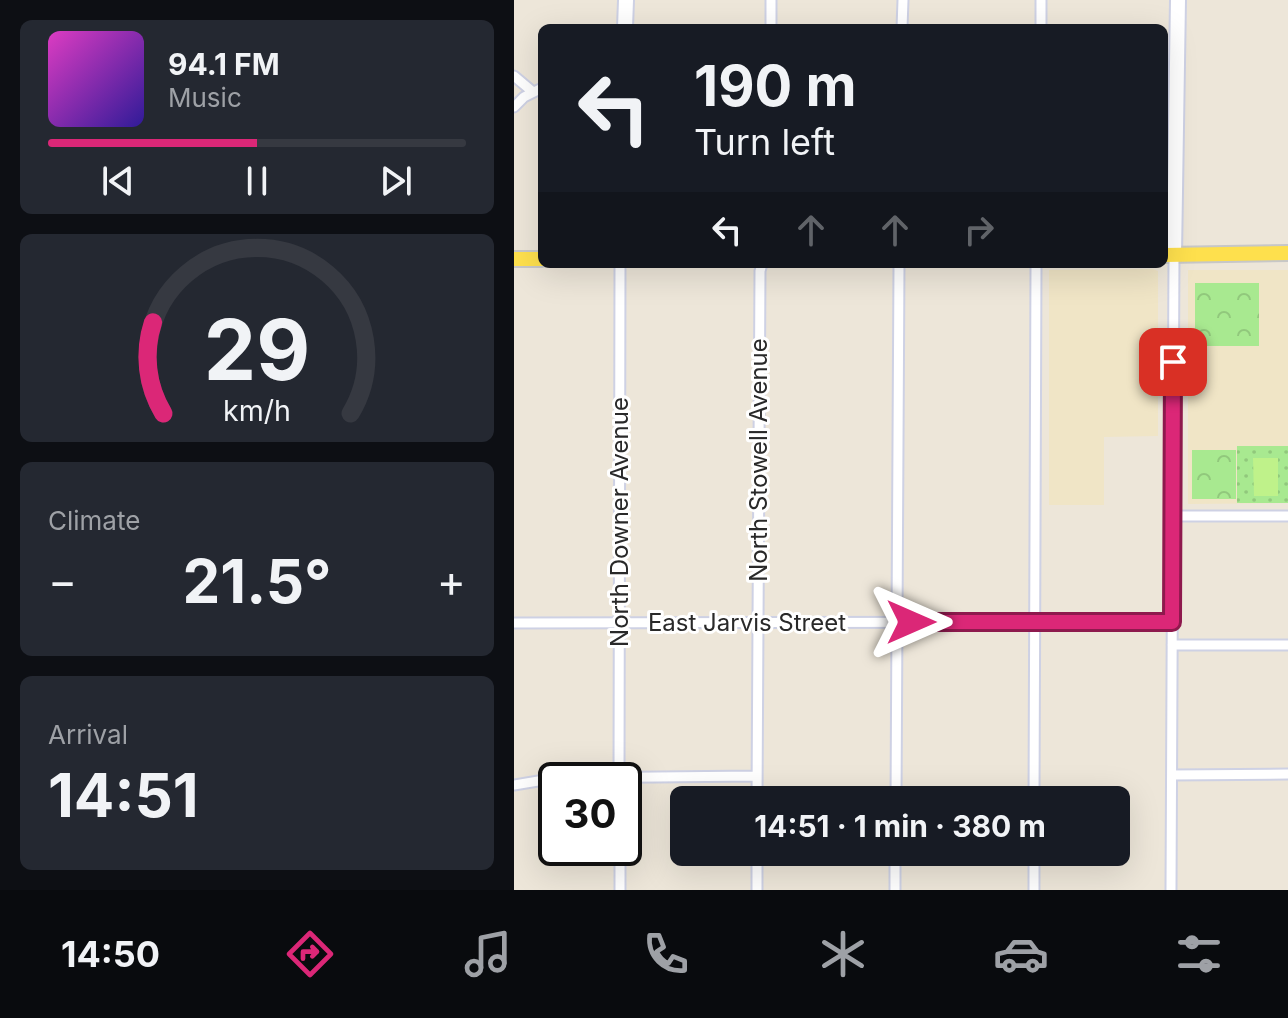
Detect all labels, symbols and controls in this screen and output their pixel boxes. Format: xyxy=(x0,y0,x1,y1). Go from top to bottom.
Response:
text: 94.1 FM xyxy=(168,46,280,82)
text: 190 m xyxy=(694,52,857,120)
icon: left xyxy=(562,56,666,160)
text: Music xyxy=(168,82,242,113)
text: Turn left xyxy=(694,120,835,164)
icon: previous xyxy=(96,159,140,203)
icon: pause xyxy=(235,159,279,203)
icon: next xyxy=(374,159,418,203)
icon: left xyxy=(705,208,749,252)
icon: ahead xyxy=(789,208,833,252)
icon: ahead xyxy=(873,208,917,252)
icon: right xyxy=(957,208,1001,252)
text: 29 xyxy=(204,299,310,400)
pin xyxy=(1139,328,1207,396)
street label: North Stowell Avenue xyxy=(744,338,773,582)
icon: arrive xyxy=(1151,340,1195,384)
text: km/h xyxy=(223,393,291,428)
street label: North Downer Avenue xyxy=(605,397,634,647)
text: Climate xyxy=(48,505,140,536)
text: 21.5° xyxy=(183,545,331,617)
text: − xyxy=(48,554,77,608)
text: + xyxy=(437,554,466,608)
position arrow xyxy=(869,580,953,664)
street label: East Jarvis Street xyxy=(648,608,846,637)
text: Arrival xyxy=(48,719,128,750)
text: 14:51 xyxy=(48,759,199,831)
speed limit sign: 30 xyxy=(538,762,642,866)
text: 14:51 · 1 min · 380 m xyxy=(754,808,1046,844)
icon: directions xyxy=(282,926,338,982)
icon: music xyxy=(460,926,516,982)
icon: phone xyxy=(638,926,694,982)
icon: climate xyxy=(815,926,871,982)
icon: car xyxy=(993,926,1049,982)
icon: filters xyxy=(1171,926,1227,982)
text: 14:50 xyxy=(61,932,160,976)

